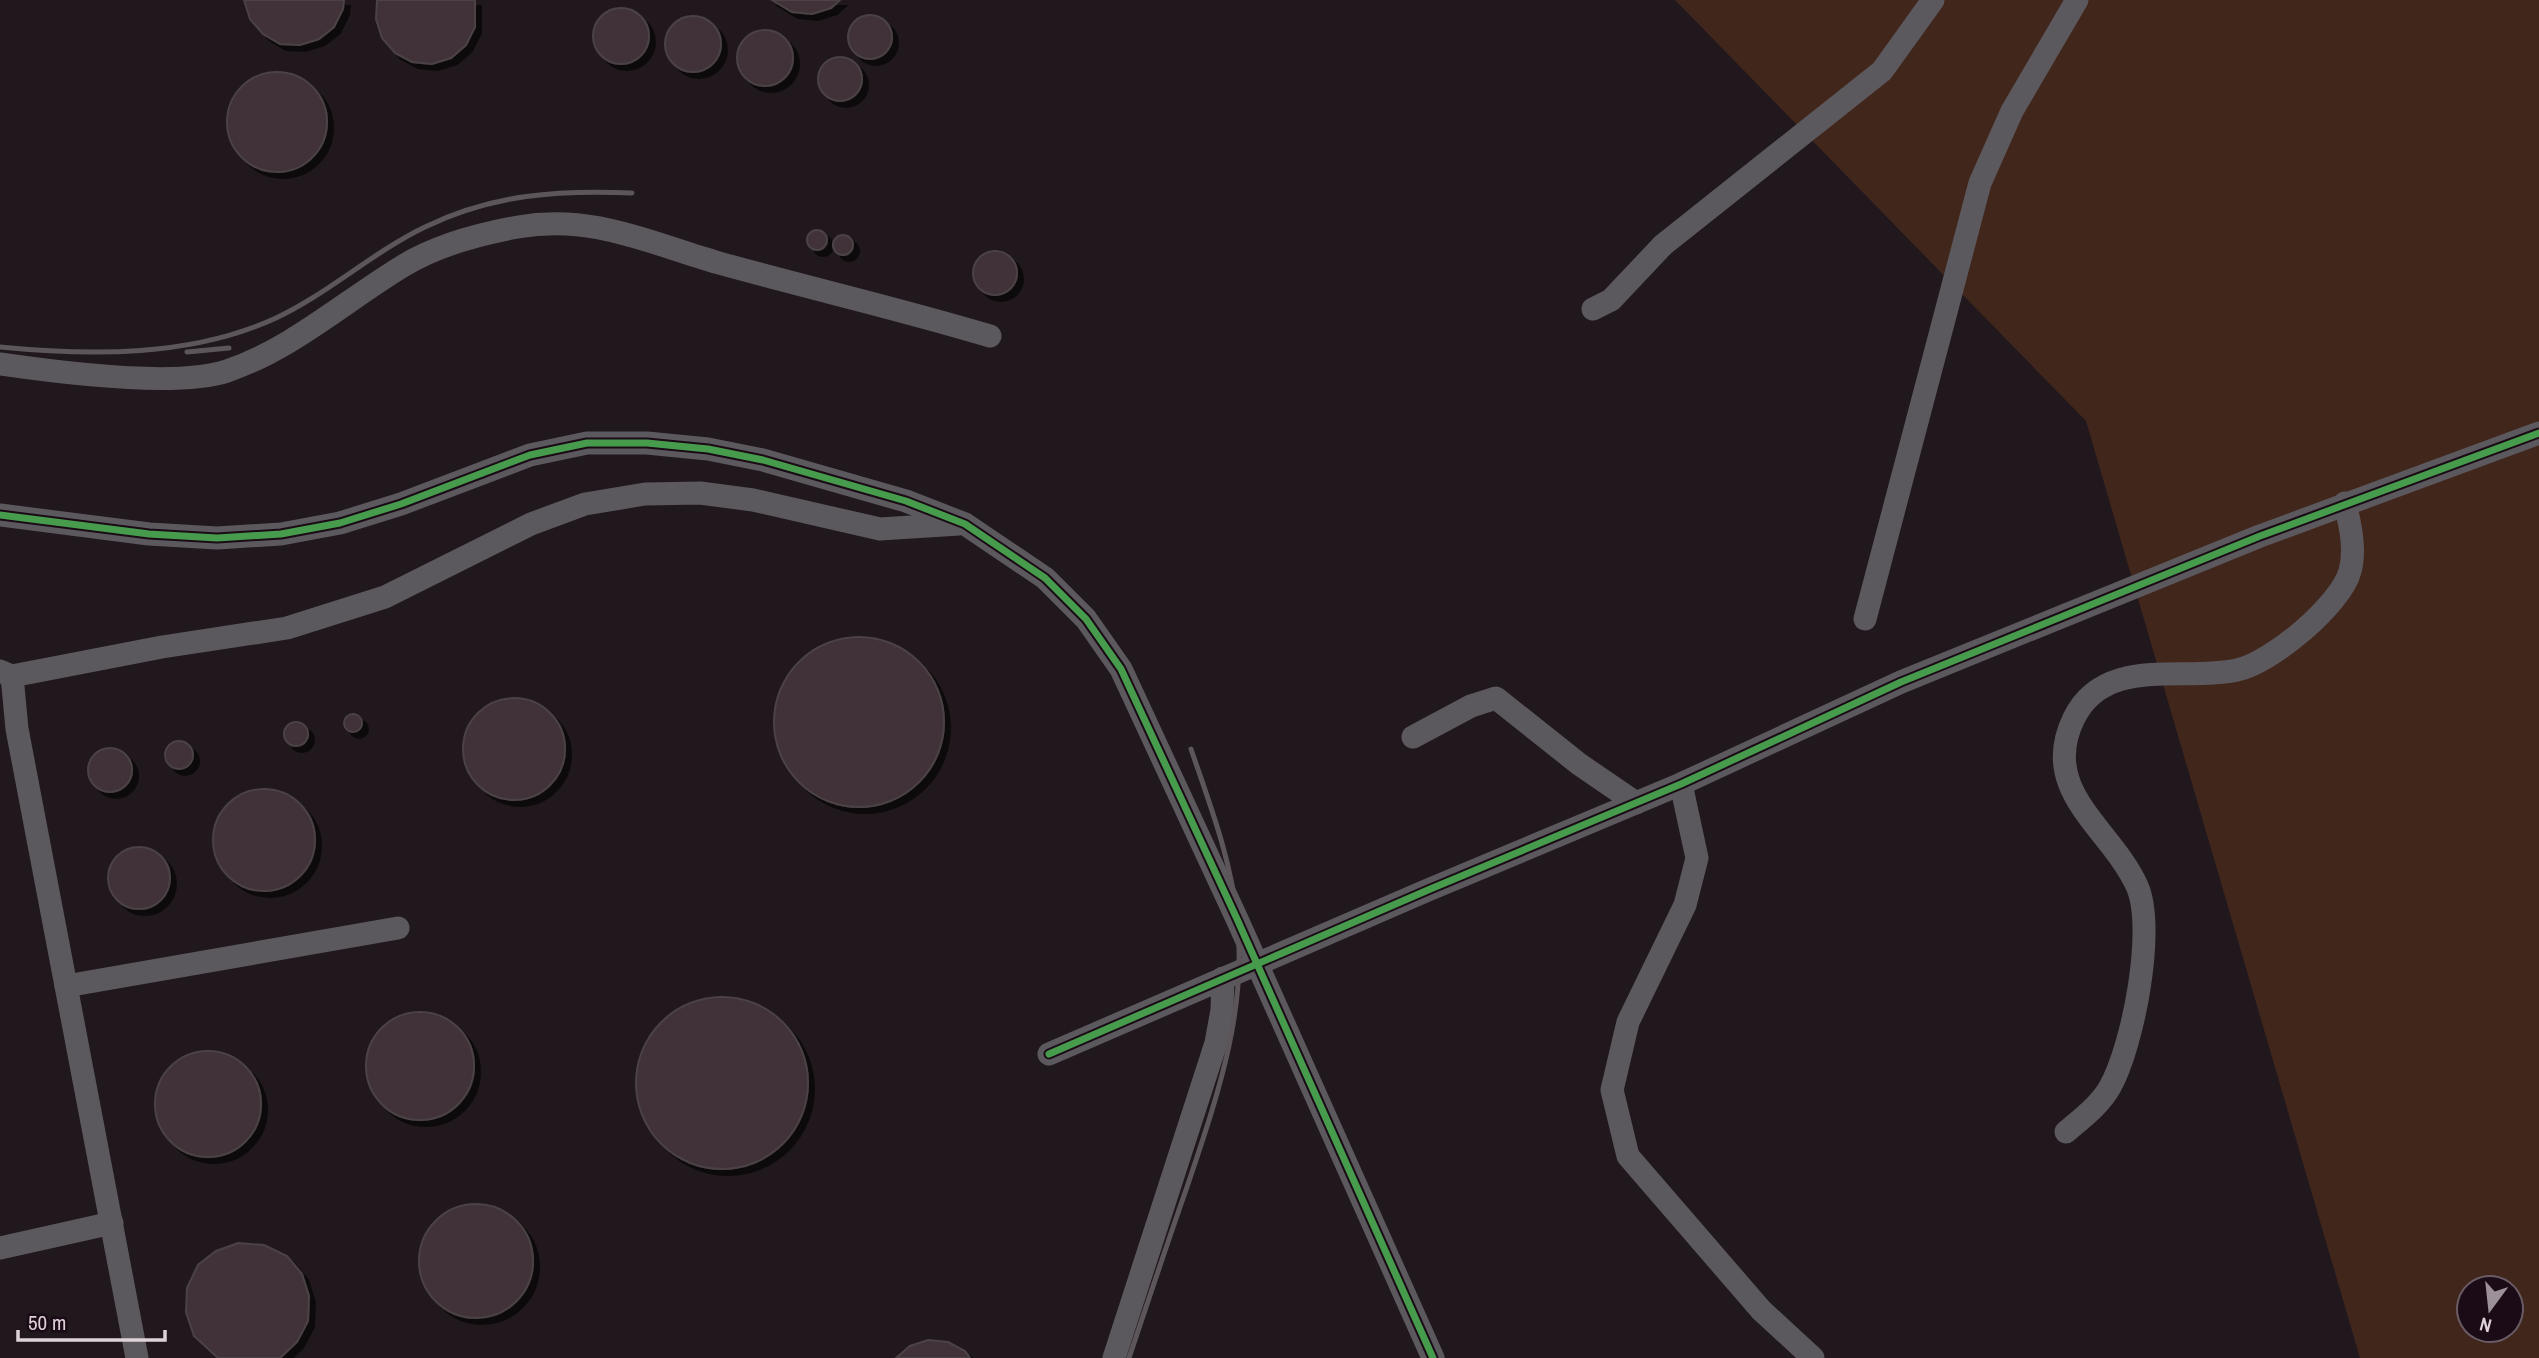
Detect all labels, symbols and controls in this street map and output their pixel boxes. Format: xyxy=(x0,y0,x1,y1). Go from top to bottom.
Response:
north arrow xyxy=(2455,1274,2525,1344)
scale bar xyxy=(18,1298,164,1342)
text: 50 m xyxy=(28,1308,66,1337)
text: N xyxy=(2477,1311,2494,1339)

